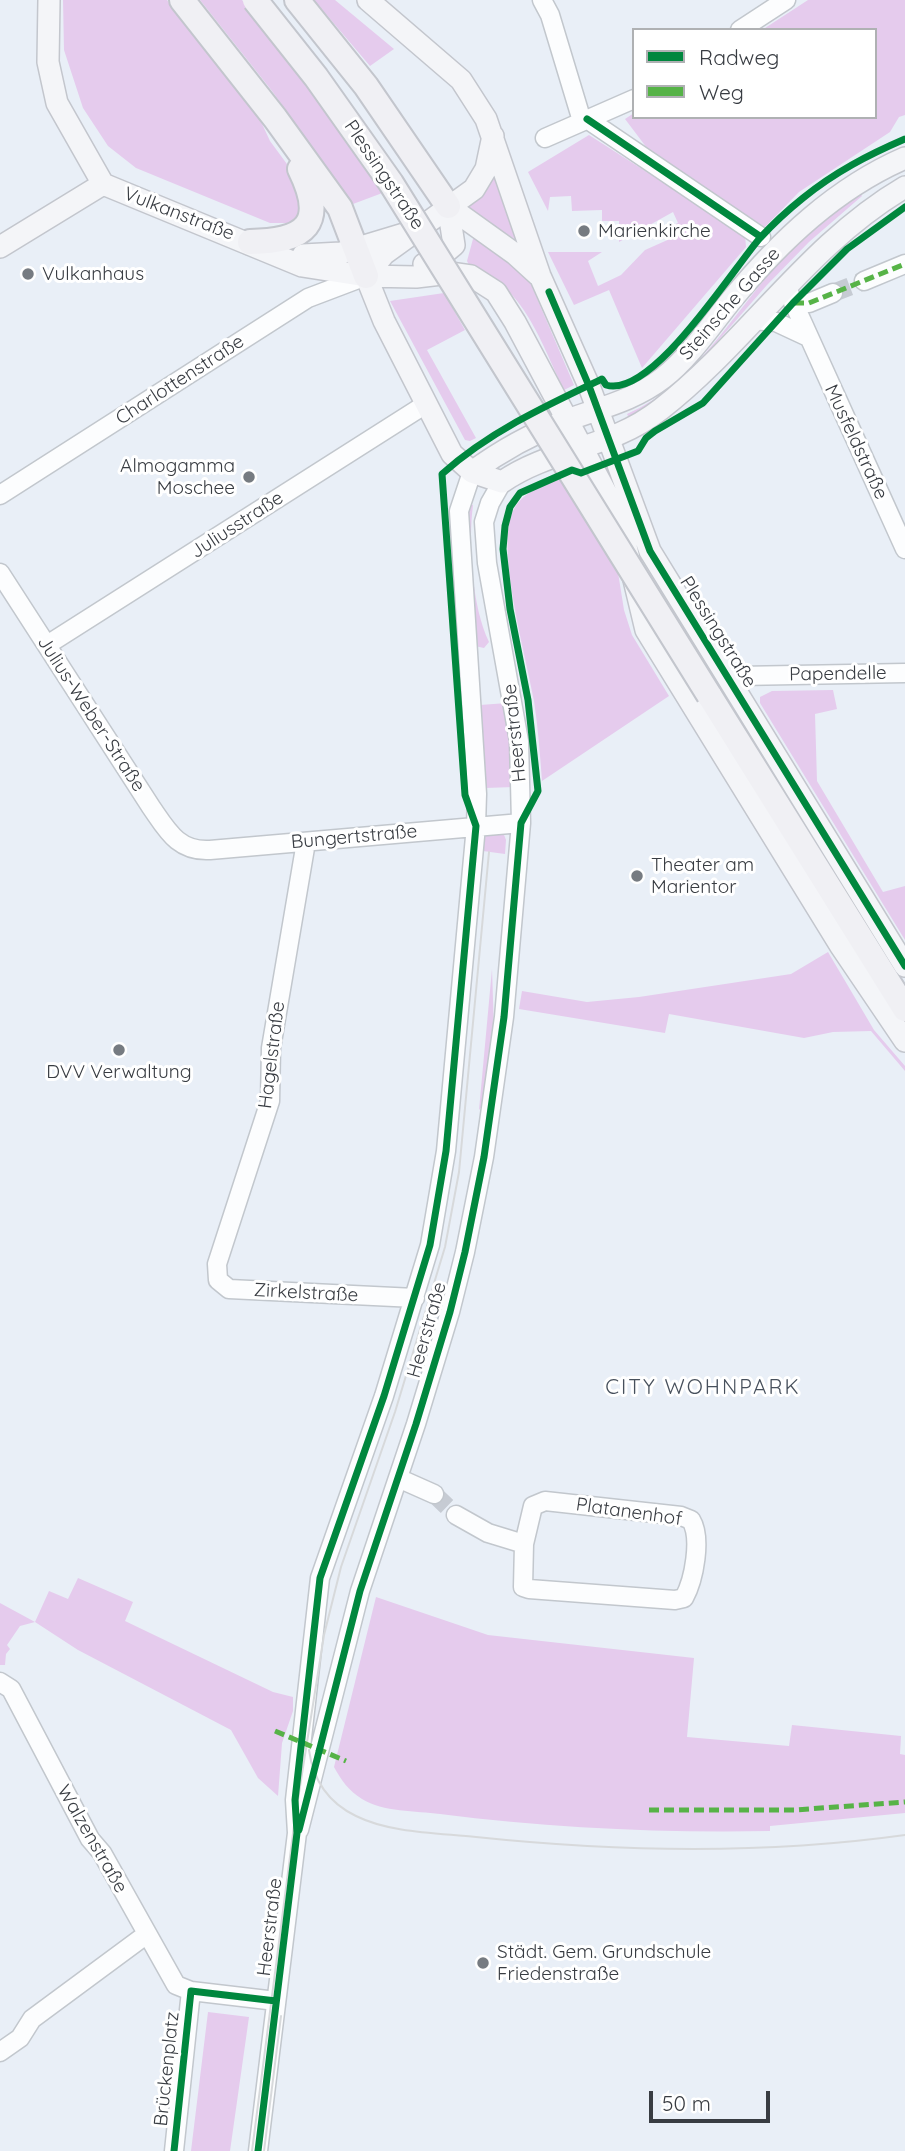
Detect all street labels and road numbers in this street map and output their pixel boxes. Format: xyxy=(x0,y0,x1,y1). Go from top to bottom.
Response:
street label: Plessingstraße xyxy=(339,116,429,234)
street label: Vulkanstraße xyxy=(121,182,237,246)
street label: Steinsche Gasse xyxy=(675,243,785,365)
street label: Charlottenstraße xyxy=(112,330,248,430)
street label: Musfeldstraße xyxy=(819,381,893,503)
street label: Juliusstraße xyxy=(186,487,288,563)
street label: Plessingstraße xyxy=(675,572,761,692)
street label: Julius-Weber-Straße xyxy=(32,632,150,796)
street label: Papendelle xyxy=(789,662,887,686)
street label: Heerstraße xyxy=(499,683,531,783)
street label: Bungertstraße xyxy=(290,820,418,854)
street label: Hagelstraße xyxy=(254,1000,290,1110)
street label: Zirkelstraße xyxy=(253,1279,359,1307)
street label: Heerstraße xyxy=(402,1279,452,1381)
street label: Platanenhof xyxy=(574,1493,684,1531)
street label: Walzenstraße xyxy=(52,1781,132,1897)
street label: Heerstraße xyxy=(253,1877,287,1977)
street label: Brückenplatz xyxy=(150,2011,184,2127)

